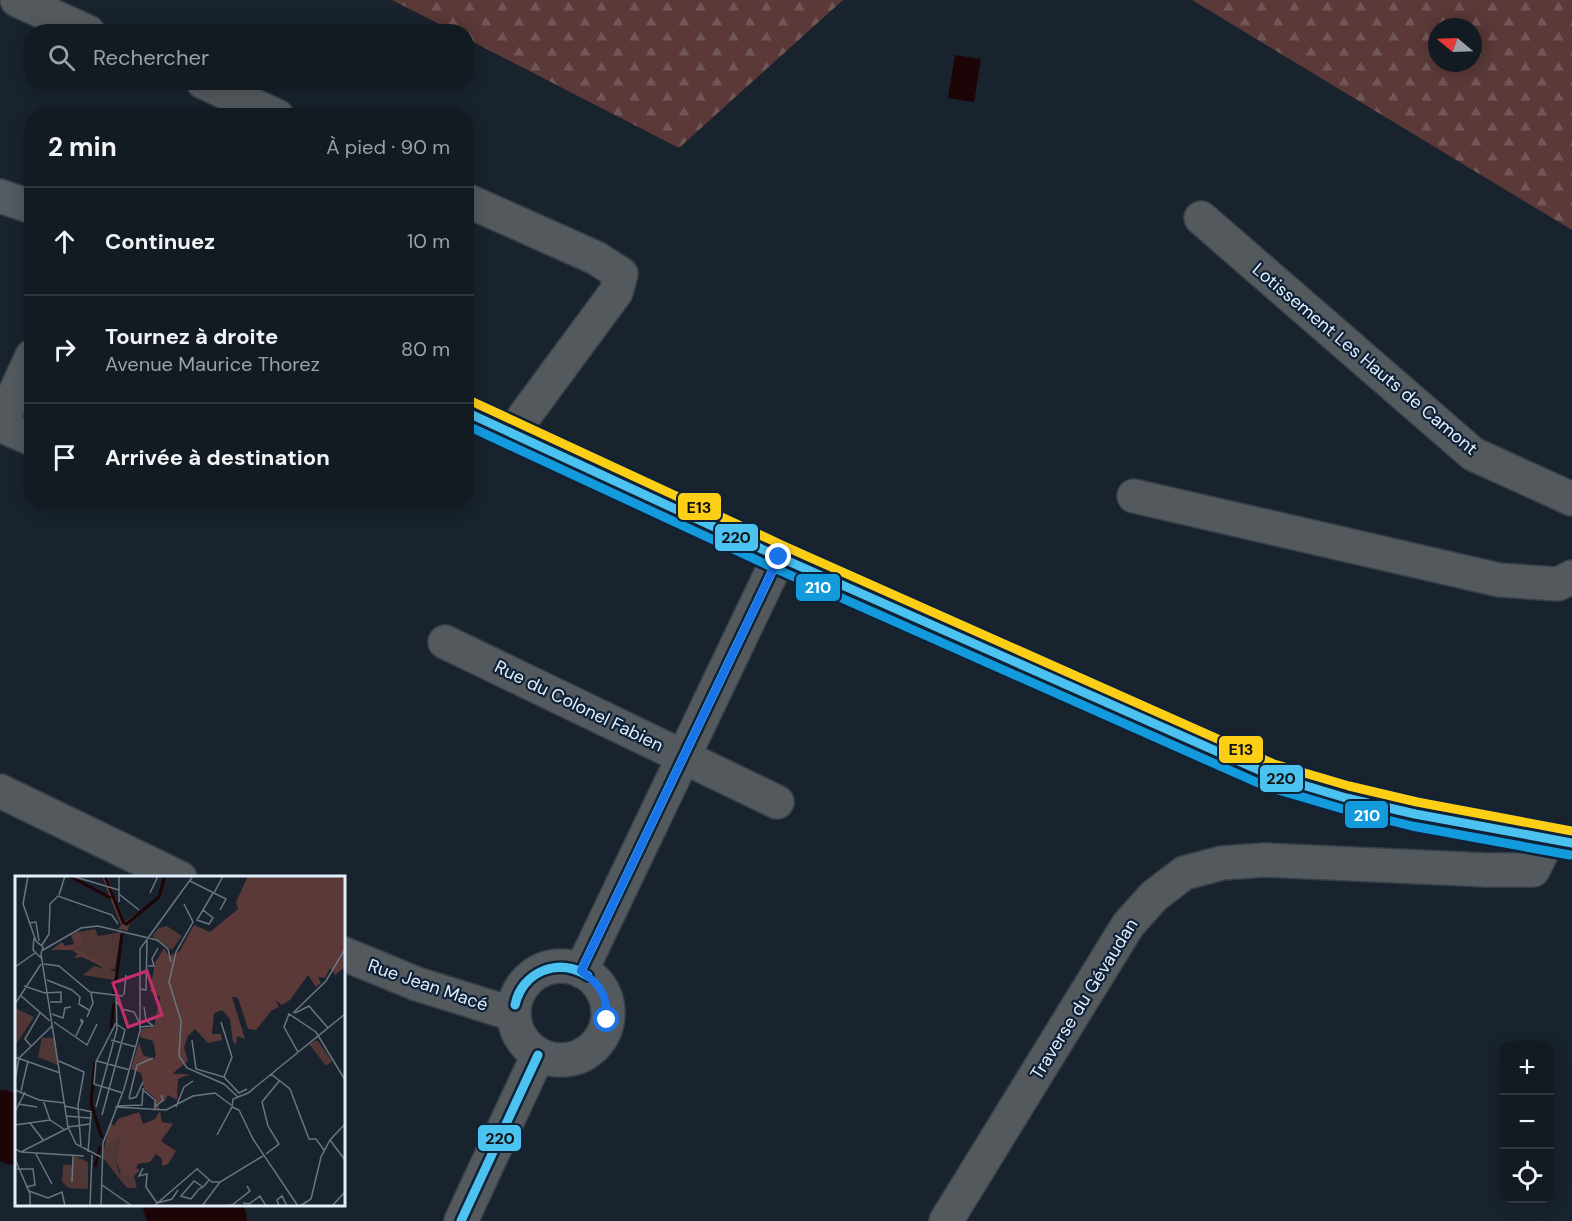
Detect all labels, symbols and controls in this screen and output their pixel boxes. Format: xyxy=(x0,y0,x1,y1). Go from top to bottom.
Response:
north arrow xyxy=(1428,18,1482,72)
search box xyxy=(24,24,474,90)
icon: search xyxy=(45,41,78,74)
text: Rechercher xyxy=(93,43,209,72)
text: 2 min xyxy=(48,130,117,164)
text: À pied · 90 m xyxy=(326,134,450,160)
icon: ahead xyxy=(48,225,81,258)
text: Continuez xyxy=(105,227,215,256)
text: 10 m xyxy=(407,228,450,254)
street label: Lotissement Les Hauts de Camont xyxy=(1247,258,1483,460)
text: Tournez à droite xyxy=(105,322,278,351)
icon: right xyxy=(48,333,81,366)
text: 80 m xyxy=(401,336,450,362)
text: Avenue Maurice Thorez xyxy=(105,351,320,377)
icon: arrive xyxy=(48,441,81,474)
text: Arrivée à destination xyxy=(105,443,330,472)
line badge: E13 xyxy=(677,492,722,521)
text: E13 xyxy=(687,497,711,518)
line badge: 220 xyxy=(714,523,759,552)
text: 220 xyxy=(721,527,751,548)
route end xyxy=(765,543,791,569)
line badge: 210 xyxy=(795,573,841,602)
text: 210 xyxy=(805,577,831,598)
street label: Rue du Colonel Fabien xyxy=(491,655,667,757)
line badge: E13 xyxy=(1218,735,1264,764)
text: E13 xyxy=(1229,739,1253,760)
line badge: 220 xyxy=(1259,764,1304,793)
text: 220 xyxy=(1266,768,1296,789)
line badge: 210 xyxy=(1344,800,1389,829)
text: 210 xyxy=(1354,805,1380,826)
inset map xyxy=(15,876,345,1206)
street label: Traverse du Gévaudan xyxy=(1025,914,1143,1084)
street label: Rue Jean Macé xyxy=(365,953,491,1017)
route start xyxy=(593,1006,619,1032)
map controls xyxy=(1500,1041,1554,1203)
button: + xyxy=(1500,1041,1554,1095)
button: − xyxy=(1500,1095,1554,1149)
line badge: 220 xyxy=(477,1124,522,1152)
text: 220 xyxy=(485,1128,515,1149)
button: locate xyxy=(1500,1149,1554,1203)

